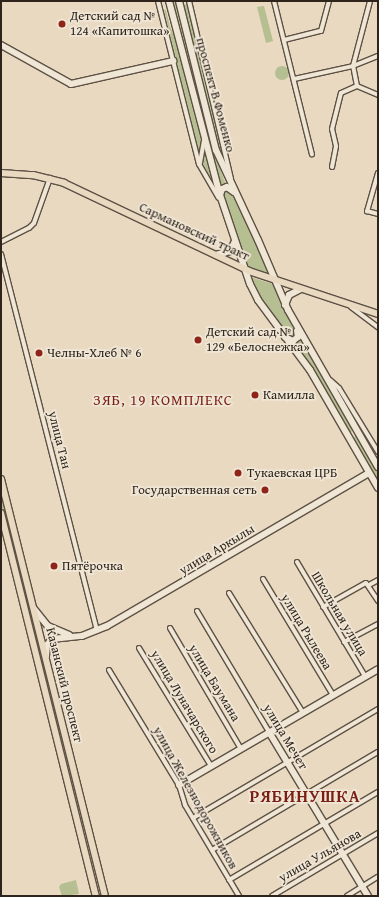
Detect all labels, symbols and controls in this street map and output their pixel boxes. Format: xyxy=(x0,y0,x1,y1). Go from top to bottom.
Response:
place label: Детский сад № 124 «Капитошка» xyxy=(70,9,169,40)
marker: Детский сад № 124 «Капитошка» xyxy=(57,19,67,29)
street label: проспект В.Фоменко xyxy=(192,36,238,154)
street label: Сармановский тракт xyxy=(136,200,252,264)
place label: Детский сад № 129 «Белоснежка» xyxy=(206,325,310,356)
marker: Детский сад № 129 «Белоснежка» xyxy=(193,335,203,345)
place label: Челны-Хлеб № 6 xyxy=(47,345,142,361)
marker: Челны-Хлеб № 6 xyxy=(34,348,44,358)
place label: Камилла xyxy=(263,387,315,403)
marker: Камилла xyxy=(250,390,260,400)
district label: ЗЯБ, 19 КОМПЛЕКС xyxy=(93,391,233,409)
street label: улица Тан xyxy=(44,410,74,470)
place label: Тукаевская ЦРБ xyxy=(247,465,337,481)
marker: Тукаевская ЦРБ xyxy=(232,467,244,479)
place label: Государственная сеть xyxy=(132,482,257,498)
marker: Государственная сеть xyxy=(260,485,270,495)
street label: улица Аркылы xyxy=(177,521,257,579)
place label: Пятёрочка xyxy=(62,558,123,574)
marker: Пятёрочка xyxy=(49,561,59,571)
street label: Школьная улица xyxy=(308,569,370,659)
street label: улица Рылеева xyxy=(277,591,335,673)
street label: Казанский проспект xyxy=(42,626,86,744)
street label: улица Баумана xyxy=(185,642,243,724)
street label: улица Луначарского xyxy=(147,647,221,757)
street label: улица Мечет xyxy=(259,701,311,773)
street label: улица Железнодорожников xyxy=(149,724,241,872)
district label: РЯБИНУШКА xyxy=(249,786,361,806)
street label: улица Ульянова xyxy=(276,826,364,886)

